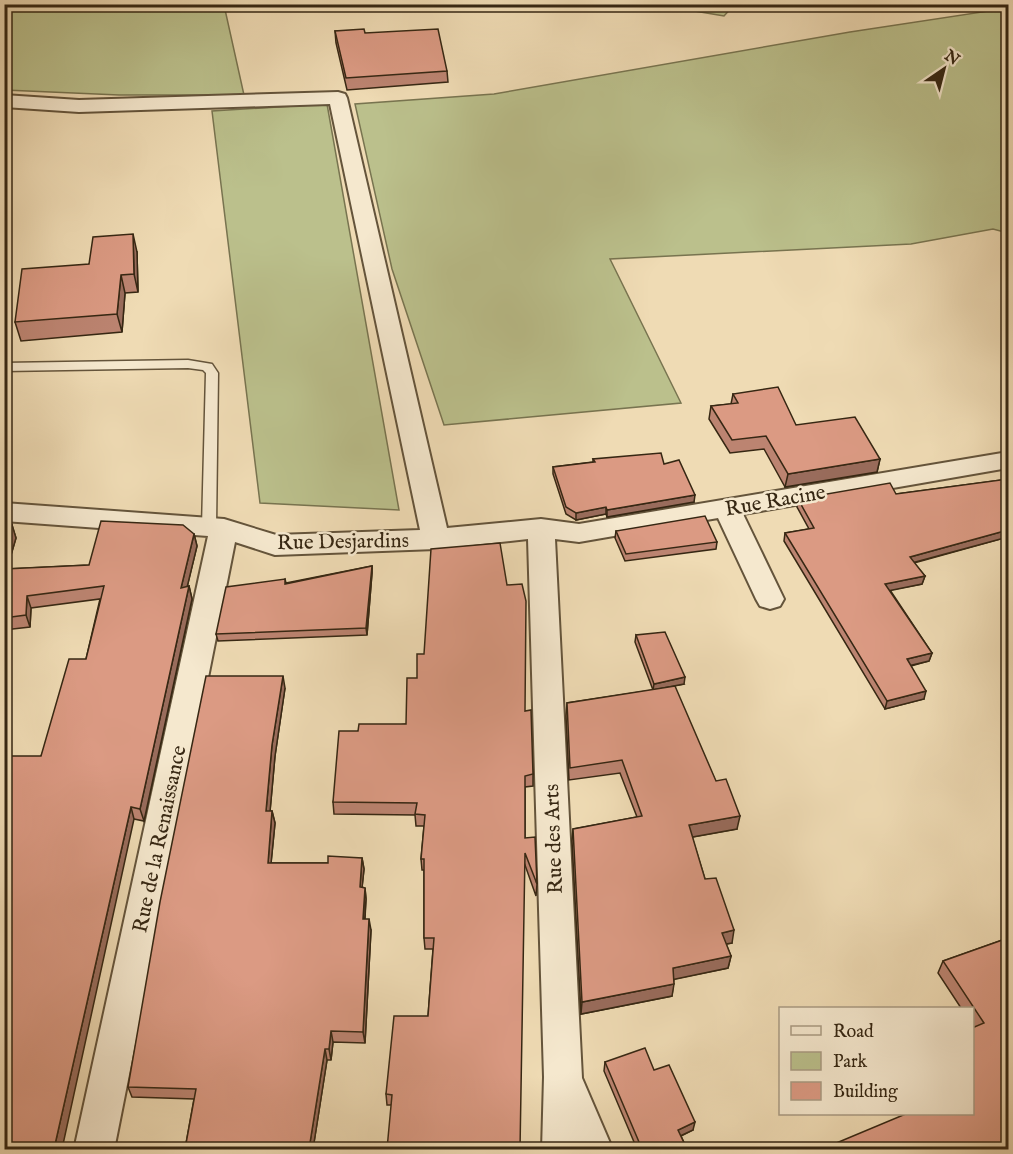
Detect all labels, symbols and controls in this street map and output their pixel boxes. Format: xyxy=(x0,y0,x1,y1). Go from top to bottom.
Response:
north arrow xyxy=(914,39,974,99)
text: N xyxy=(939,46,963,71)
street label: Rue Racine xyxy=(723,479,828,524)
street label: Rue Desjardins xyxy=(277,528,409,557)
street label: Rue de la Renaissance xyxy=(127,743,194,935)
street label: Rue des Arts xyxy=(539,783,570,895)
legend xyxy=(779,1007,974,1115)
text: Road xyxy=(833,1021,874,1044)
text: Park xyxy=(833,1051,868,1074)
text: Building xyxy=(833,1081,898,1104)

